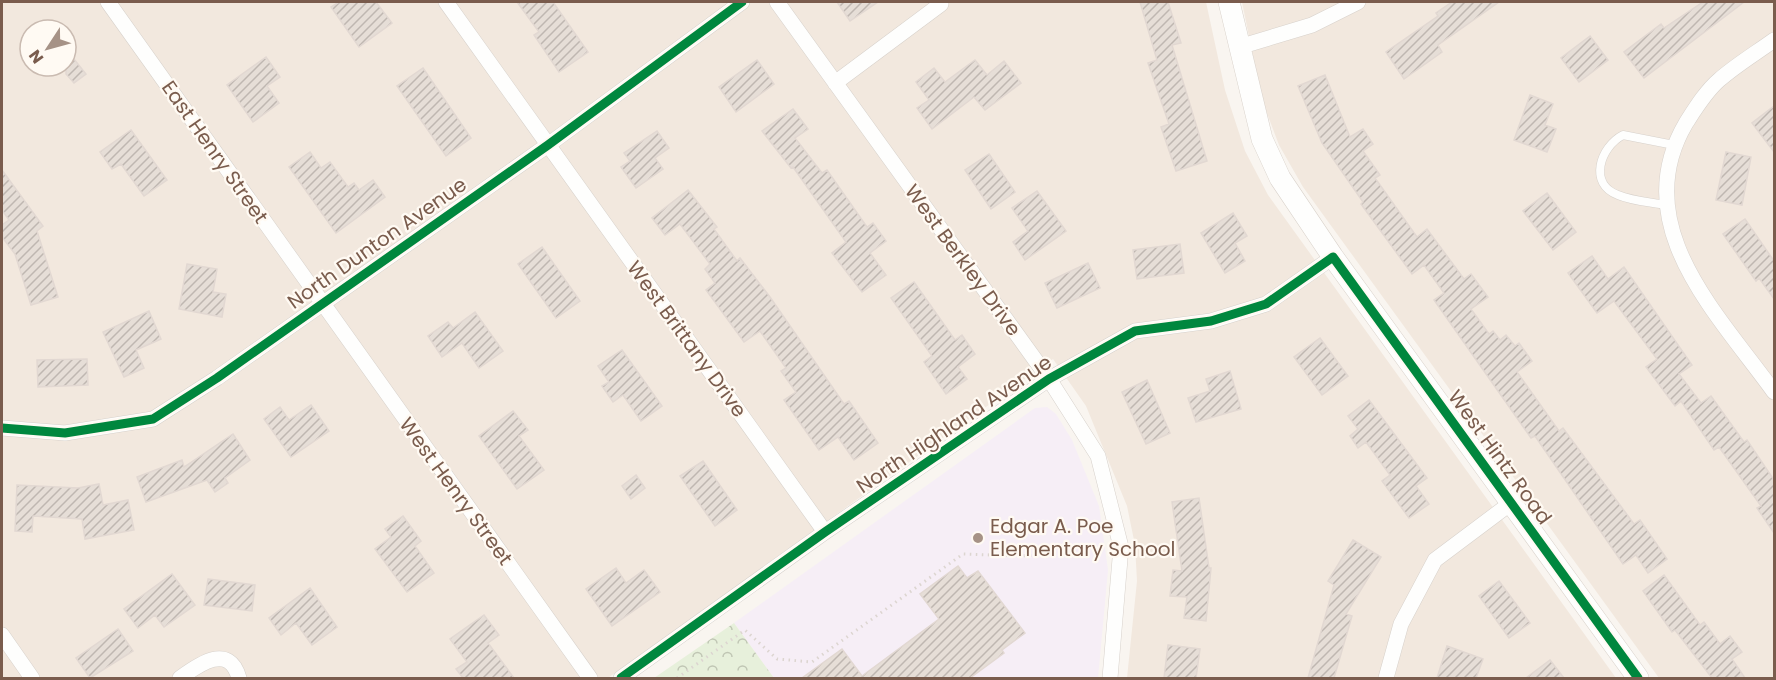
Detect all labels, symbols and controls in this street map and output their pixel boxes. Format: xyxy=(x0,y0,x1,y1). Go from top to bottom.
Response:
north arrow xyxy=(18,18,78,78)
text: N xyxy=(23,45,49,68)
street label: East Henry Street xyxy=(155,75,275,229)
street label: North Dunton Avenue xyxy=(282,170,472,316)
street label: West Berkley Drive xyxy=(898,178,1028,342)
street label: West Brittany Drive xyxy=(621,255,753,423)
street label: North Highland Avenue xyxy=(851,348,1057,500)
street label: West Hintz Road xyxy=(1442,384,1558,530)
street label: West Henry Street xyxy=(393,411,519,571)
place label: Edgar A. Poe Elementary School xyxy=(990,512,1175,563)
marker: Edgar A. Poe Elementary School xyxy=(971,531,985,545)

